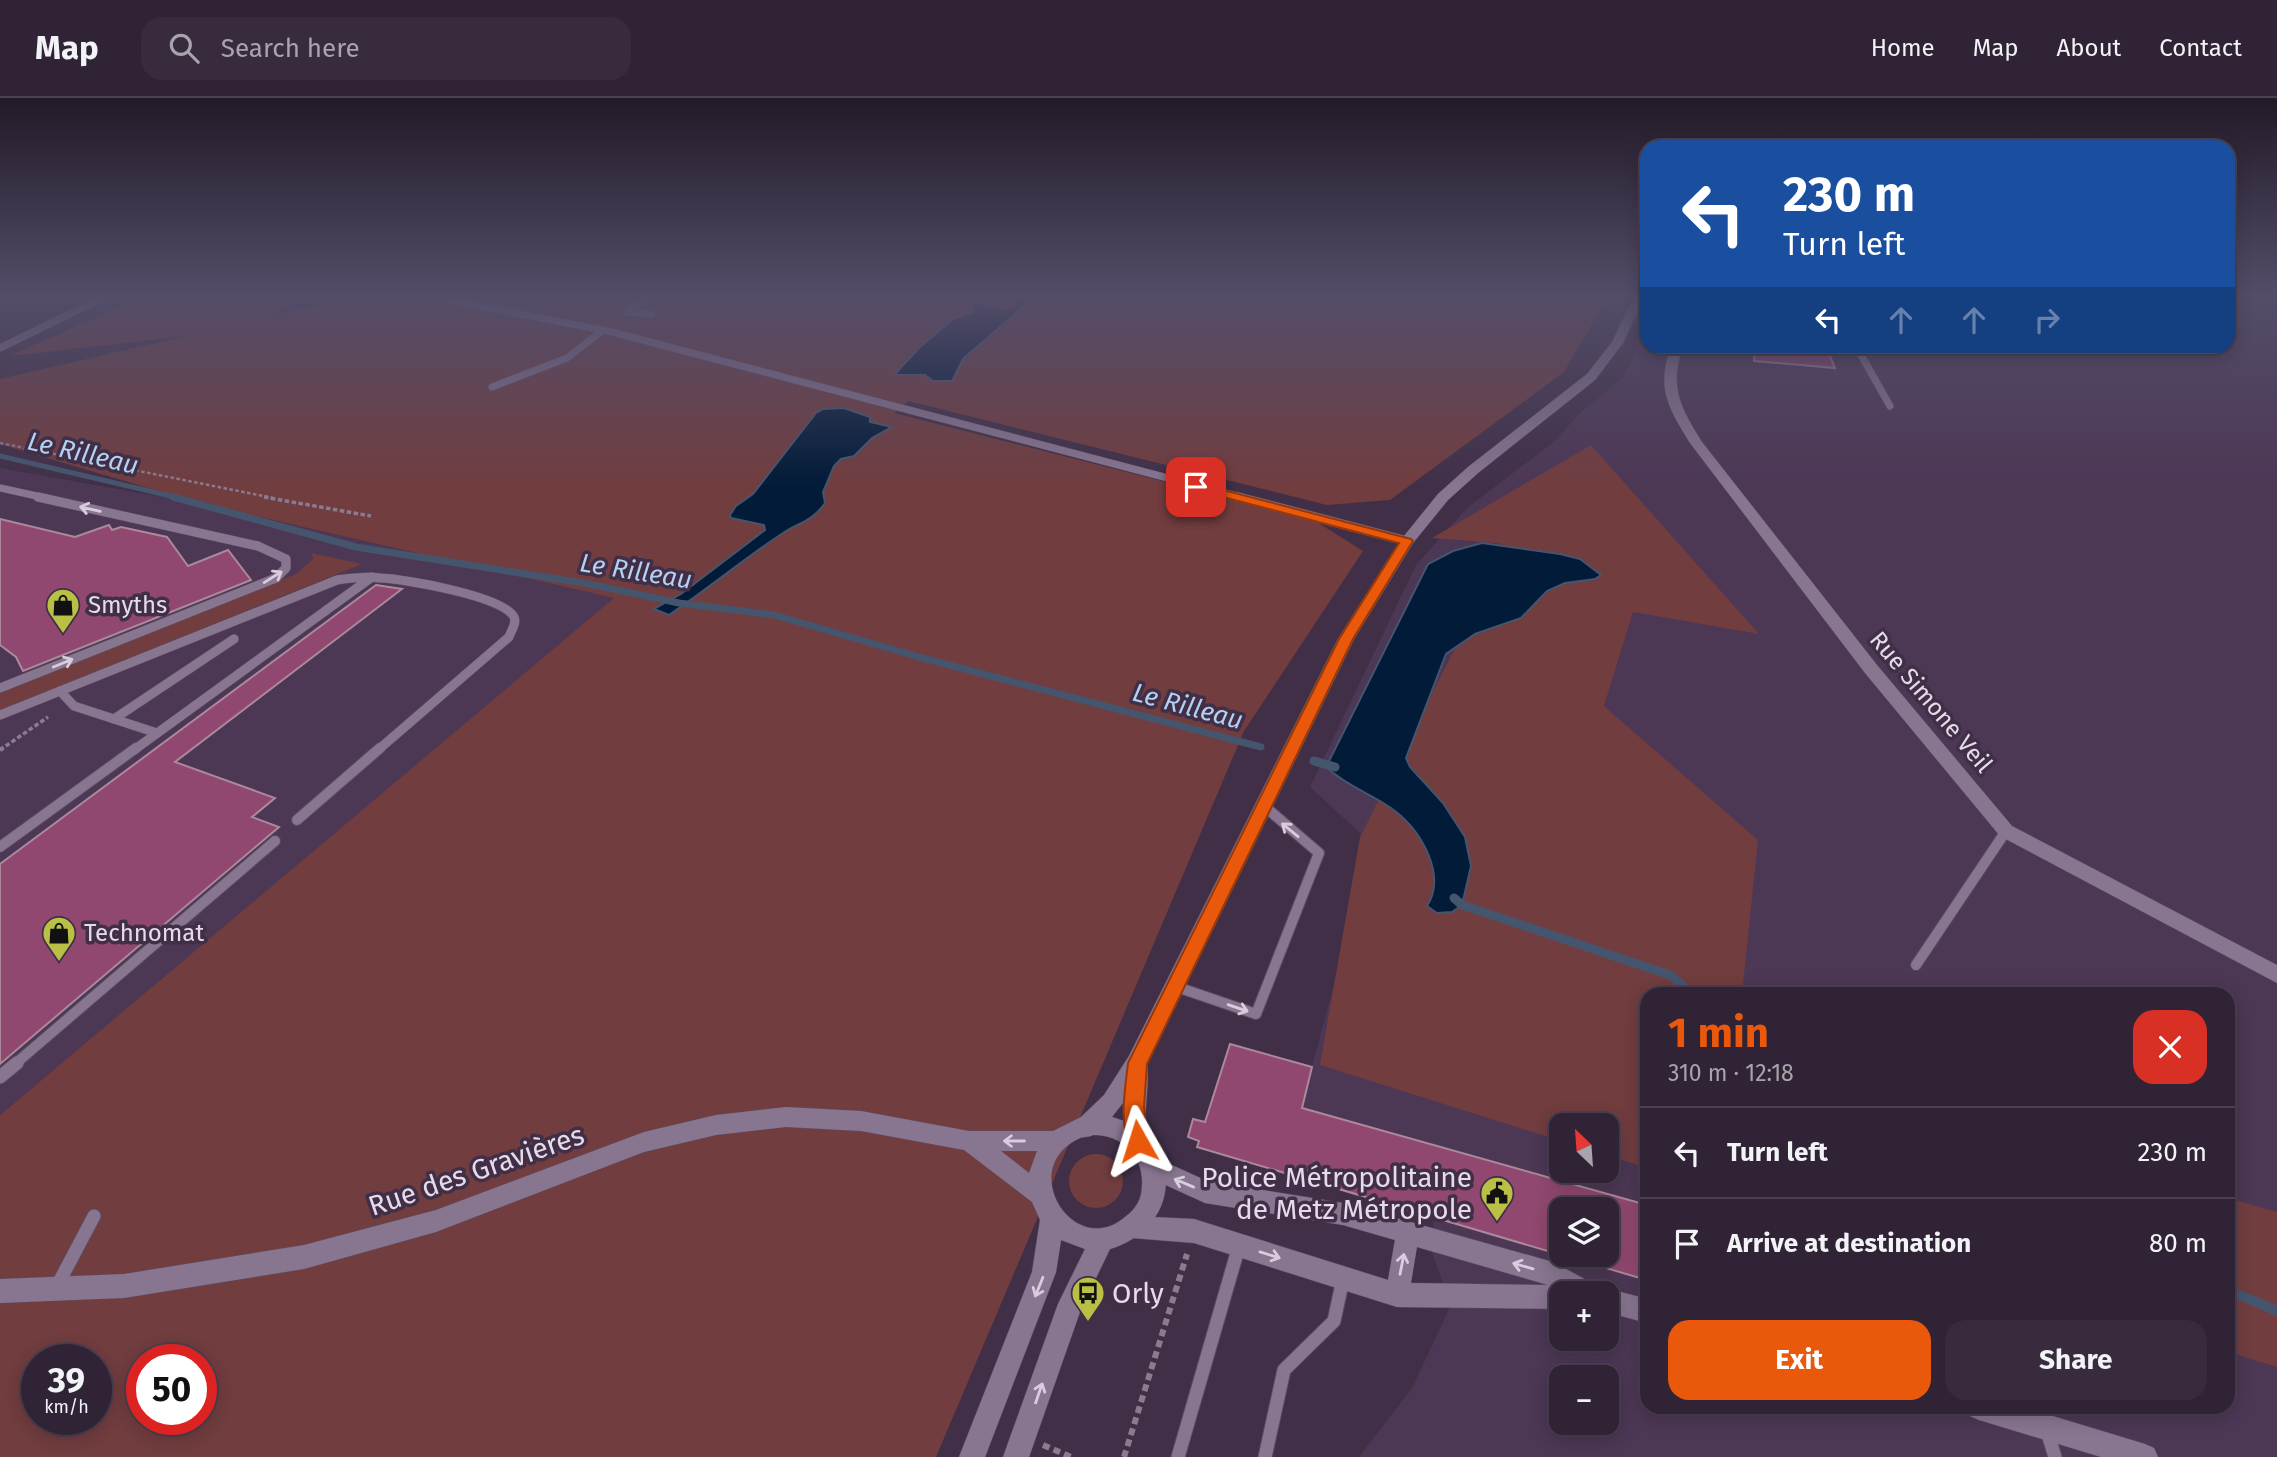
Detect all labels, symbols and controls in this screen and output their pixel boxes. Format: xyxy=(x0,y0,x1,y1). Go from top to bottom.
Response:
search box xyxy=(141,17,631,80)
text: Map xyxy=(35,28,99,68)
icon: search xyxy=(165,29,203,67)
text: Search here xyxy=(221,33,360,64)
text: Home xyxy=(1871,34,1935,62)
text: Map xyxy=(1973,34,2019,62)
text: About xyxy=(2057,34,2121,62)
text: Contact xyxy=(2159,34,2242,62)
text: 230 m xyxy=(1783,165,1915,224)
icon: left xyxy=(1668,168,1759,259)
text: Turn left xyxy=(1783,225,1905,263)
icon: left xyxy=(1809,301,1847,339)
icon: ahead xyxy=(1882,301,1920,339)
icon: ahead xyxy=(1955,301,1993,339)
icon: right xyxy=(2028,301,2066,339)
water label: Le Rilleau xyxy=(24,426,141,481)
pin xyxy=(1166,457,1226,517)
icon: arrive xyxy=(1177,468,1215,506)
one-way arrow xyxy=(79,502,102,515)
water label: Le Rilleau xyxy=(578,547,694,596)
one-way arrow xyxy=(263,569,283,583)
shop icon: Smyths xyxy=(44,586,82,635)
place label: Smyths xyxy=(88,591,167,619)
street label: Rue Simone Veil xyxy=(1864,626,1998,778)
one-way arrow xyxy=(52,656,74,669)
water label: Le Rilleau xyxy=(1129,677,1246,736)
one-way arrow xyxy=(1282,822,1300,838)
shop icon: Technomat xyxy=(40,914,78,963)
place label: Technomat xyxy=(84,919,204,947)
one-way arrow xyxy=(1227,1003,1249,1015)
text: 1 min xyxy=(1668,1008,1769,1058)
button: close xyxy=(2133,1010,2207,1084)
text: 310 m · 12:18 xyxy=(1668,1059,1794,1087)
position arrow xyxy=(1101,1104,1175,1178)
north arrow xyxy=(1549,1113,1619,1183)
map controls xyxy=(1549,1113,1619,1435)
street label: Rue des Gravières xyxy=(364,1118,588,1223)
one-way arrow xyxy=(1002,1134,1025,1148)
icon: left xyxy=(1668,1134,1706,1172)
text: Turn left xyxy=(1727,1137,1828,1168)
text: 230 m xyxy=(2138,1137,2207,1168)
place label: Police Métropolitaine de Metz Métropole xyxy=(1201,1161,1472,1226)
public building icon: Police Métropolitaine de Metz Métropole xyxy=(1478,1174,1516,1223)
one-way arrow xyxy=(1174,1176,1195,1189)
button: layers xyxy=(1549,1197,1619,1267)
icon: arrive xyxy=(1668,1225,1706,1263)
text: Arrive at destination xyxy=(1727,1228,1971,1259)
text: 80 m xyxy=(2149,1228,2207,1259)
one-way arrow xyxy=(1258,1250,1280,1263)
one-way arrow xyxy=(1396,1253,1410,1276)
one-way arrow xyxy=(1513,1258,1535,1271)
bus stop icon: Orly xyxy=(1069,1274,1107,1323)
one-way arrow xyxy=(1031,1275,1044,1297)
place label: Orly xyxy=(1112,1277,1164,1310)
button: + xyxy=(1549,1281,1619,1351)
button: Exit xyxy=(1668,1320,1931,1400)
button: Share xyxy=(1945,1320,2207,1400)
speed limit sign: 50 xyxy=(126,1344,217,1435)
text: 39 xyxy=(48,1359,85,1401)
button: − xyxy=(1549,1365,1619,1435)
one-way arrow xyxy=(1034,1382,1046,1404)
text: km/h xyxy=(44,1396,89,1418)

